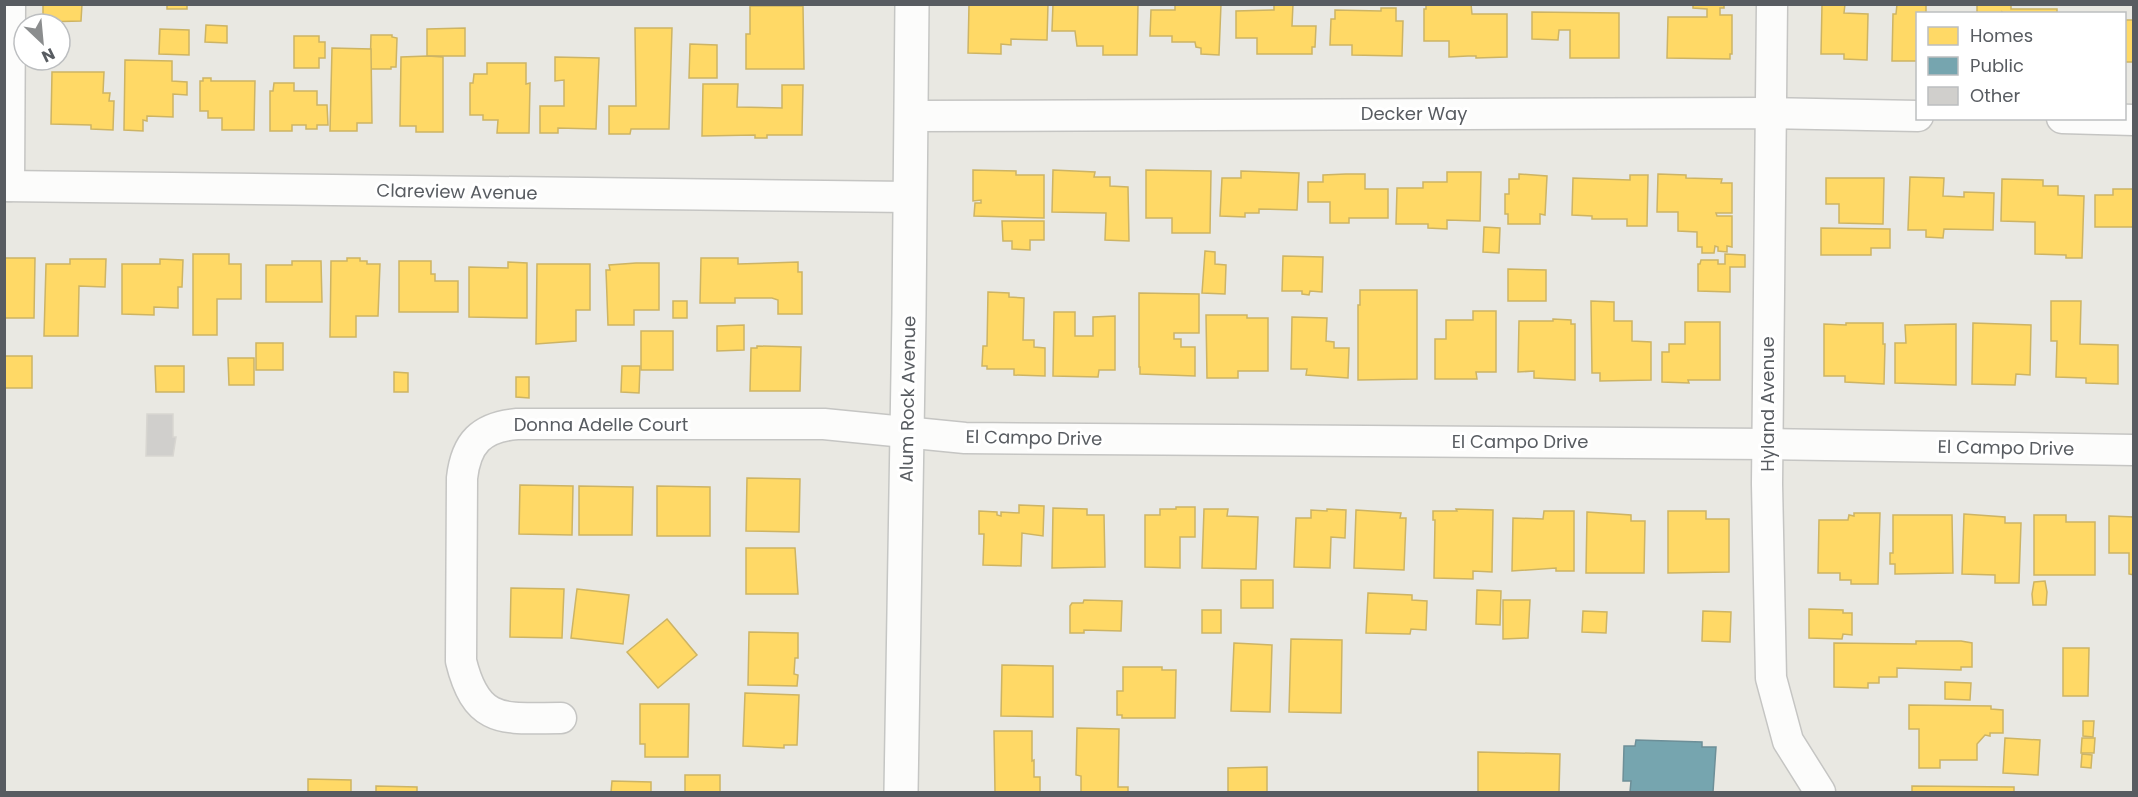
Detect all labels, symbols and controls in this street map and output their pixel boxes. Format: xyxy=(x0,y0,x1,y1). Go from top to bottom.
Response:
north arrow xyxy=(12,12,72,72)
legend xyxy=(1916,12,2126,120)
text: Homes xyxy=(1970,23,2033,48)
text: N xyxy=(38,42,59,68)
text: Public xyxy=(1970,53,2024,78)
text: Other xyxy=(1970,83,2020,108)
street label: Decker Way xyxy=(1361,101,1467,126)
street label: Clareview Avenue xyxy=(376,178,538,205)
street label: Alum Rock Avenue xyxy=(894,316,921,482)
street label: Hyland Avenue xyxy=(1755,336,1780,472)
street label: Donna Adelle Court xyxy=(514,412,688,437)
street label: El Campo Drive xyxy=(965,424,1103,451)
street label: El Campo Drive xyxy=(1452,429,1588,454)
street label: El Campo Drive xyxy=(1937,434,2075,461)

